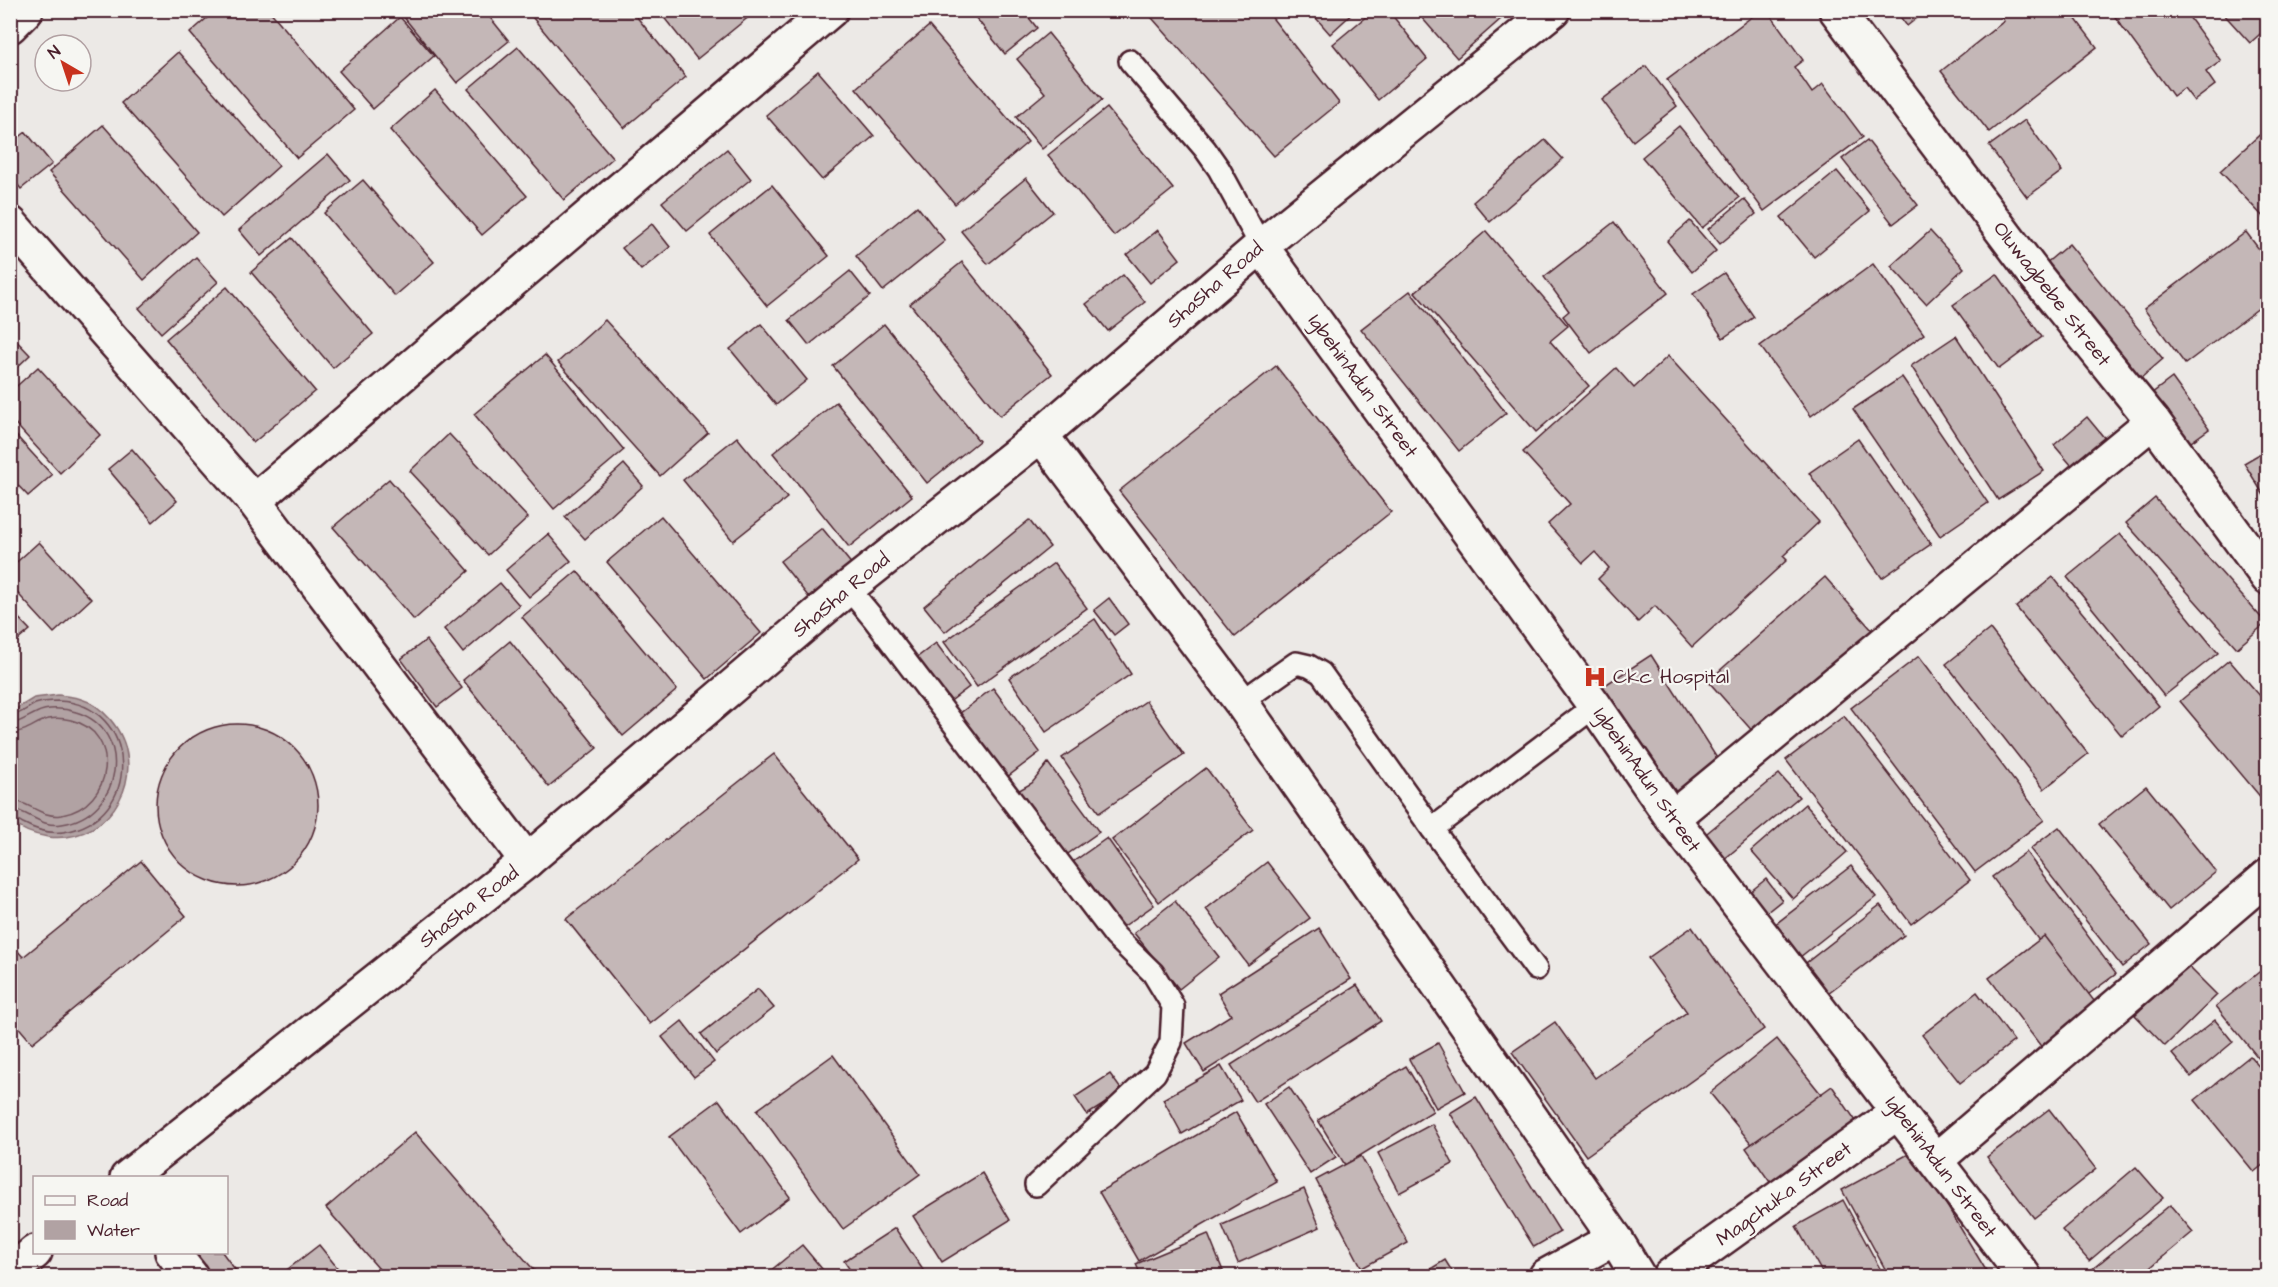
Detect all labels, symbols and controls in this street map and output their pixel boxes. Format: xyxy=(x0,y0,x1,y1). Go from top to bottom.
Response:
north arrow xyxy=(33,33,93,93)
text: N xyxy=(43,40,65,64)
street label: Oluwagbebe Street xyxy=(1986,216,2118,373)
street label: ShaSha Road xyxy=(1161,235,1269,335)
street label: IgbehinAdun Street xyxy=(1301,308,1425,464)
street label: ShaSha Road xyxy=(786,546,896,644)
place label: Ckc Hospital xyxy=(1613,663,1729,691)
hospital icon: Ckc Hospital xyxy=(1582,664,1608,690)
street label: IgbehinAdun Street xyxy=(1586,702,1708,859)
street label: ShaSha Road xyxy=(413,859,525,955)
street label: IgbehinAdun Street xyxy=(1877,1090,2004,1244)
street label: Magchuka Street xyxy=(1710,1135,1858,1254)
legend xyxy=(33,1176,228,1254)
text: Road xyxy=(87,1188,128,1213)
text: Water xyxy=(87,1218,140,1243)

